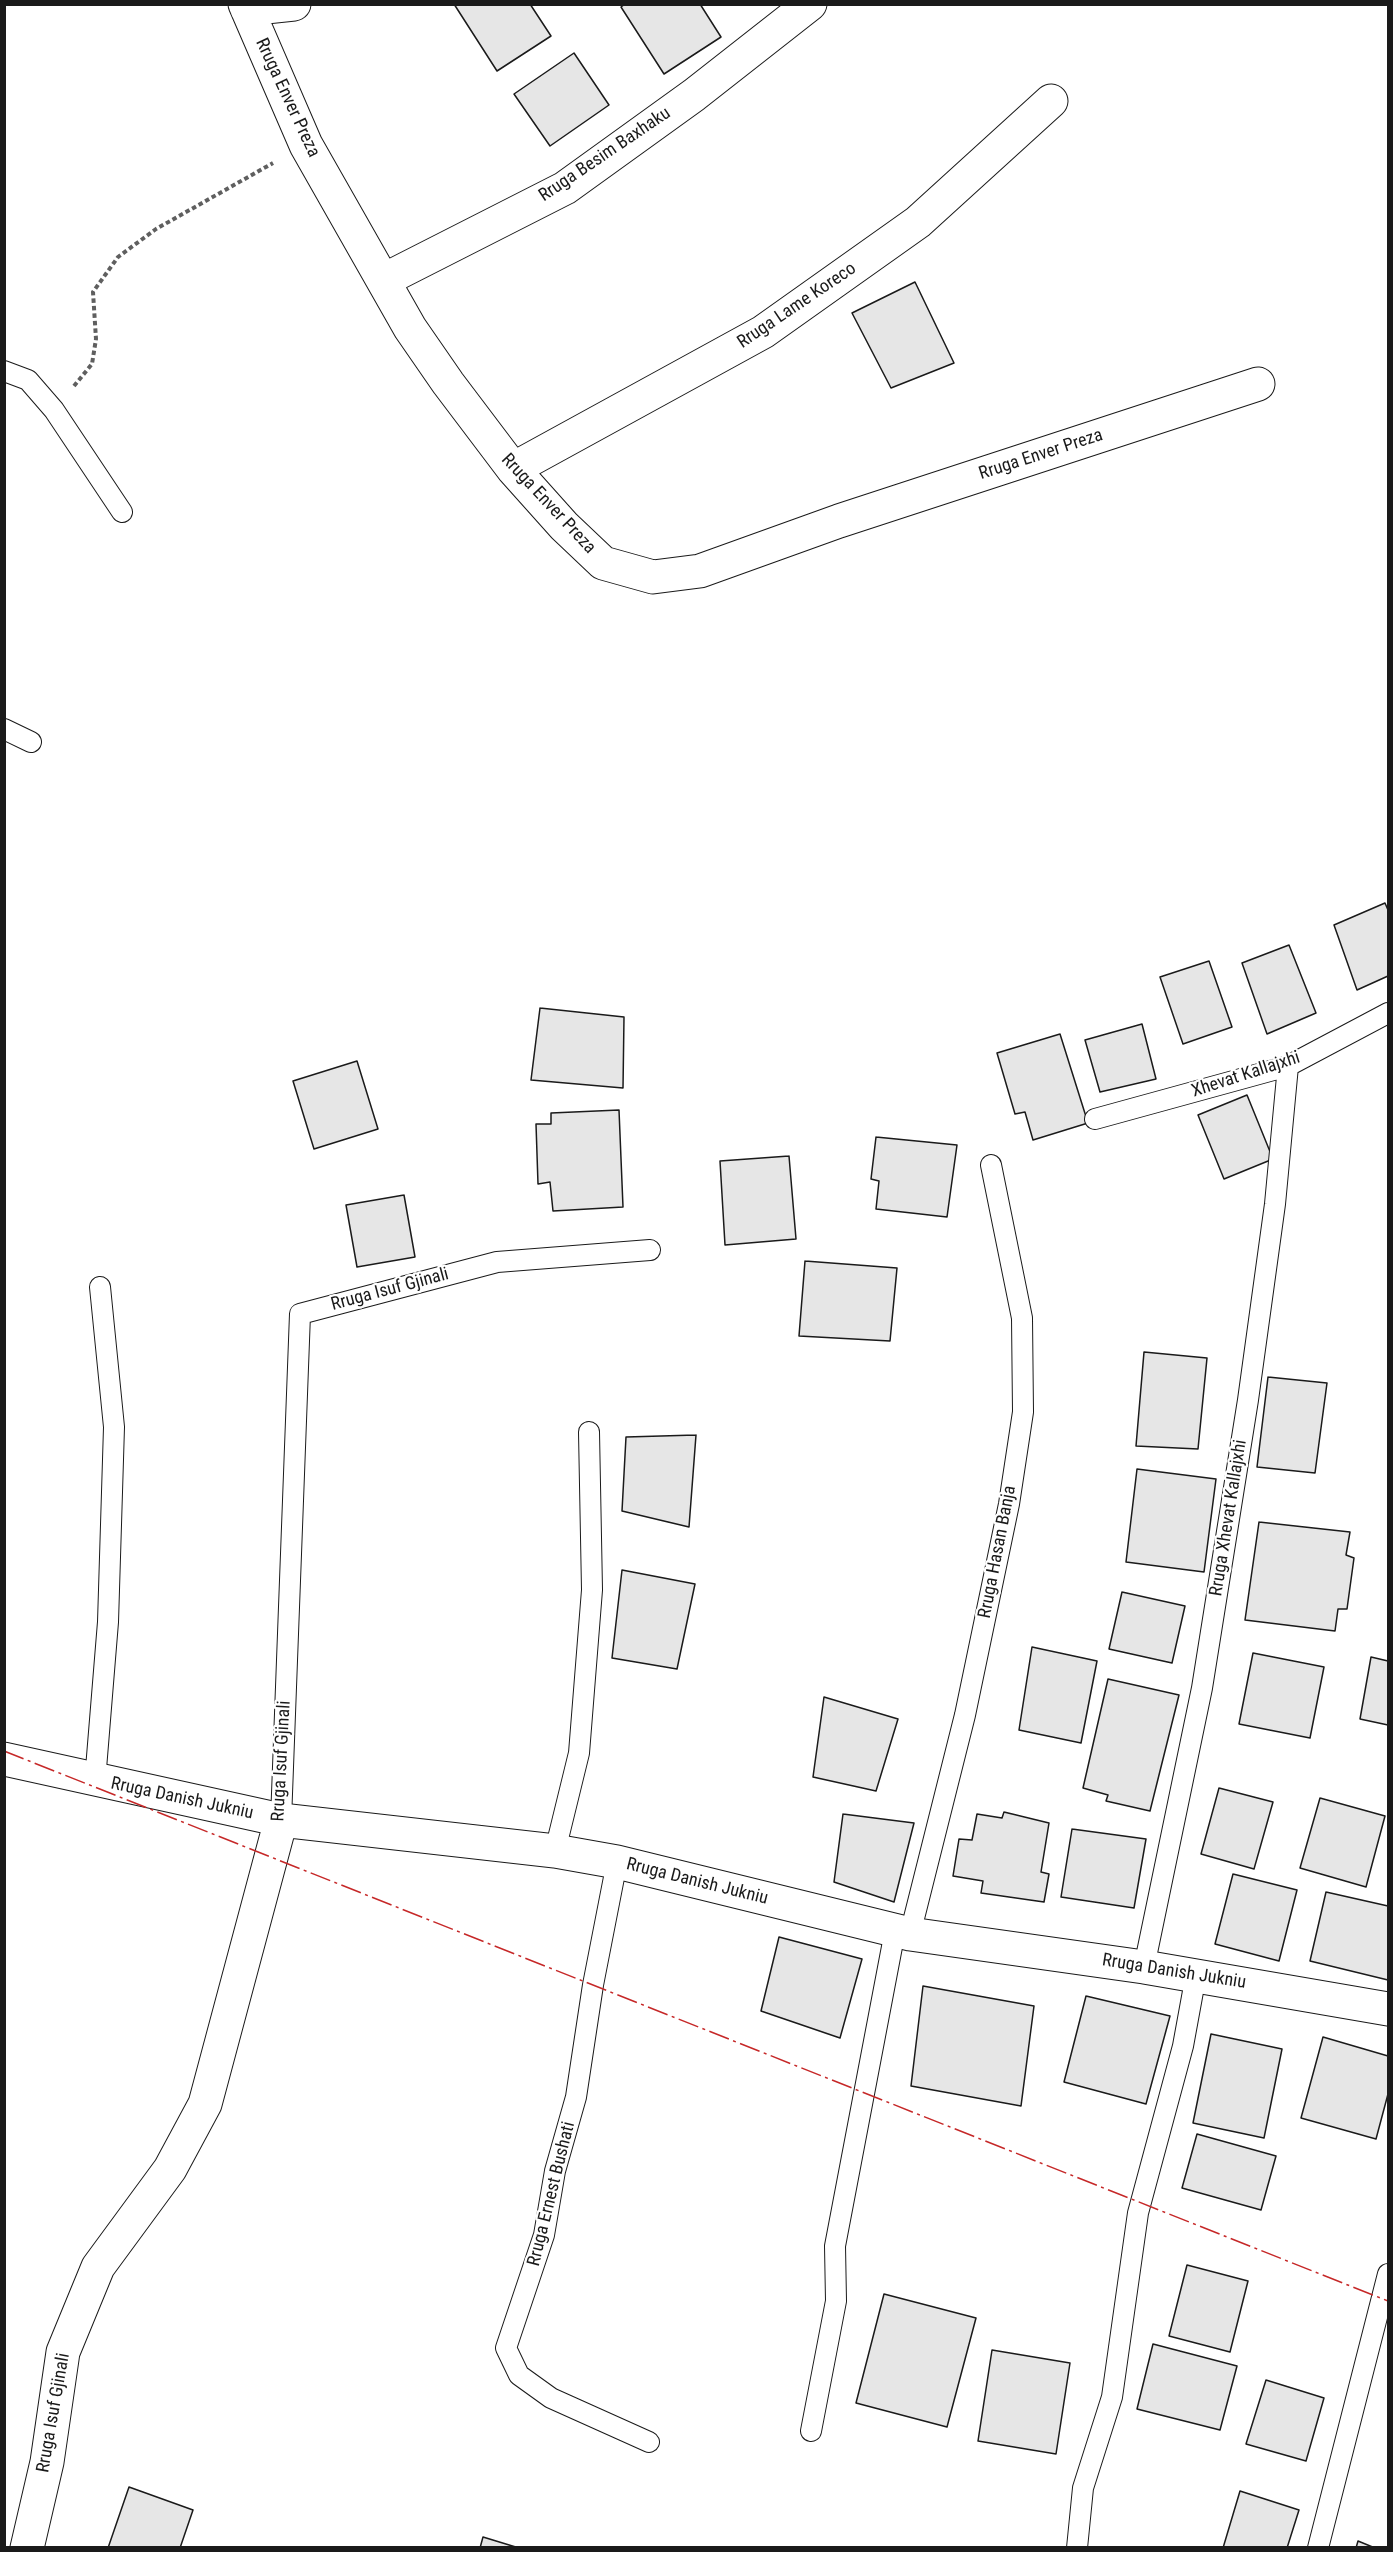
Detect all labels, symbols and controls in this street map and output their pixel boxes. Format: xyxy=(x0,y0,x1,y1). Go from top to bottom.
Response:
street label: Rruga Enver Preza xyxy=(250,35,324,161)
street label: Rruga Besim Baxhaku xyxy=(535,103,675,207)
street label: Rruga Lame Koreco xyxy=(734,258,860,354)
street label: Rruga Enver Preza xyxy=(976,425,1106,485)
street label: Rruga Enver Preza xyxy=(496,449,600,559)
street label: Xhevat Kallajxhi xyxy=(1189,1047,1303,1103)
street label: Rruga Isuf Gjinali xyxy=(329,1264,451,1316)
street label: Rruga Xhevat Kallajxhi xyxy=(1206,1438,1252,1598)
street label: Rruga Hasan Banja xyxy=(975,1484,1021,1620)
street label: Rruga Isuf Gjinali xyxy=(268,1700,296,1822)
street label: Rruga Danish Jukniu xyxy=(109,1773,255,1825)
street label: Rruga Danish Jukniu xyxy=(624,1854,770,1910)
street label: Rruga Danish Jukniu xyxy=(1101,1950,1247,1994)
street label: Rruga Ernest Bushati xyxy=(524,2120,580,2268)
street label: Rruga Isuf Gjinali xyxy=(33,2352,75,2474)

